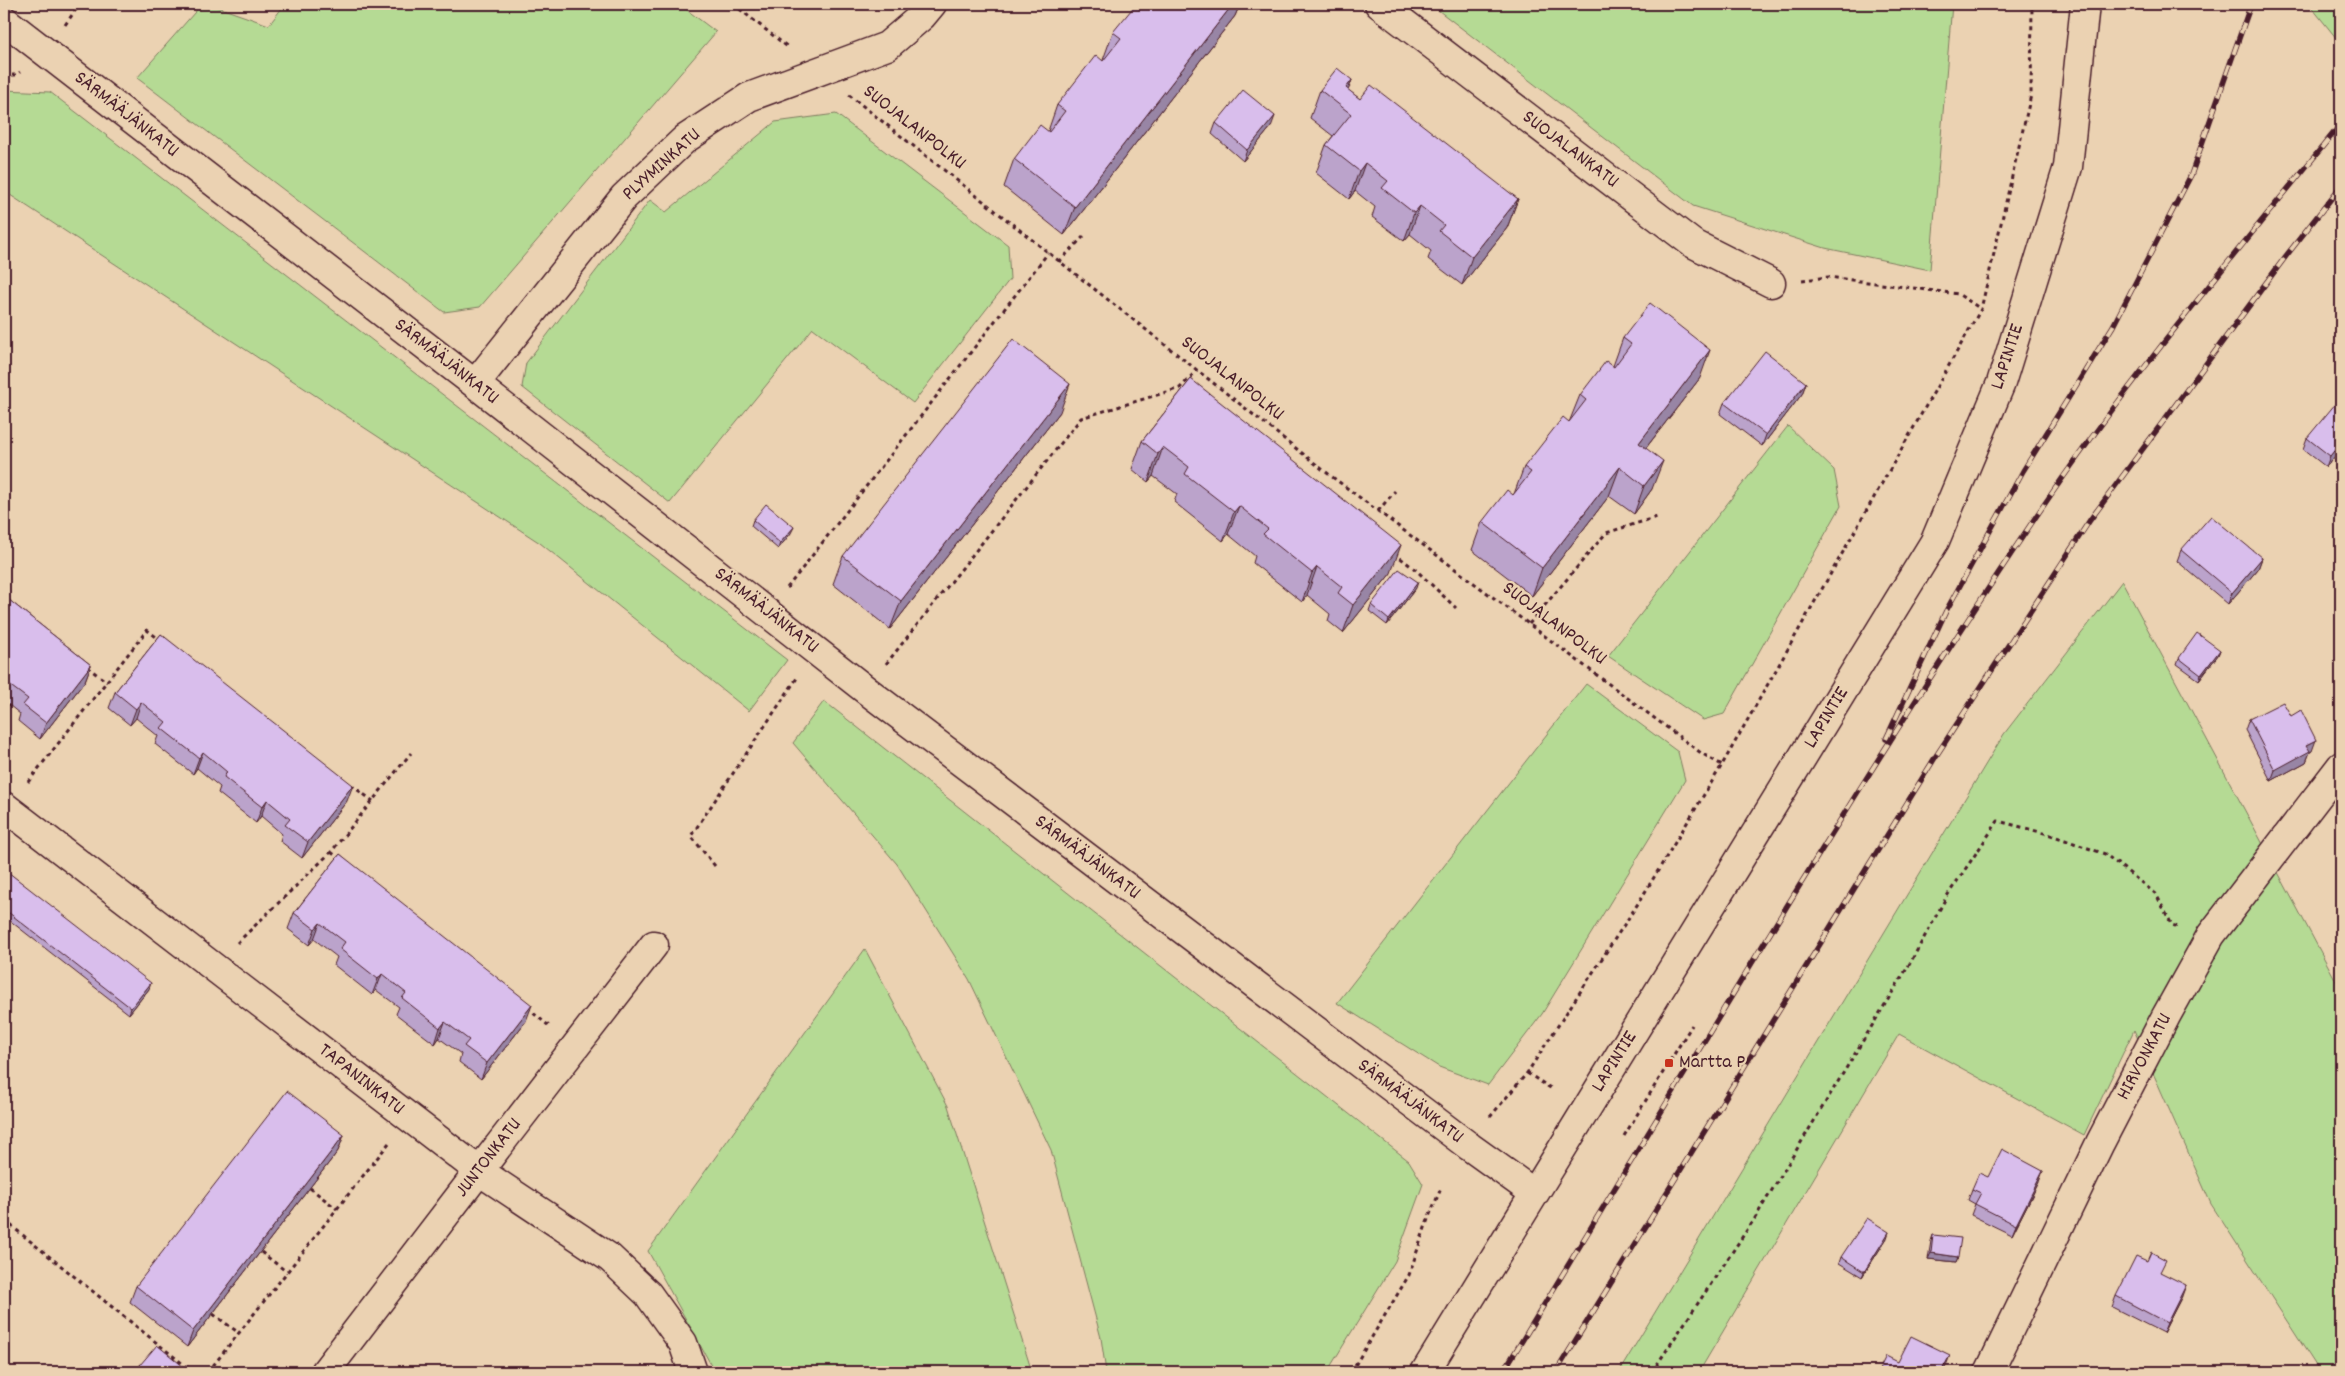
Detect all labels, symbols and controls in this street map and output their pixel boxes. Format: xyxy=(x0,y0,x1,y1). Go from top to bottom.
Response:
street label: SÄRMÄÄJÄNKATU xyxy=(67,65,185,165)
street label: SUOJALANPOLKU xyxy=(856,79,972,177)
street label: SUOJALANKATU xyxy=(1516,104,1624,196)
street label: PLYYMINKATU xyxy=(616,122,708,208)
street label: SÄRMÄÄJÄNKATU xyxy=(387,312,505,412)
street label: LAPINTIE xyxy=(1984,321,2032,393)
street label: SUOJALANPOLKU xyxy=(1174,330,1290,428)
street label: SÄRMÄÄJÄNKATU xyxy=(707,561,825,661)
street label: SUOJALANPOLKU xyxy=(1496,575,1612,673)
street label: LAPINTIE xyxy=(1798,682,1856,754)
street label: SÄRMÄÄJÄNKATU xyxy=(1028,809,1146,907)
street label: HIRVONKATU xyxy=(2110,1009,2180,1105)
street label: LAPINTIE xyxy=(1585,1026,1645,1098)
street label: TAPANINKATU xyxy=(312,1037,410,1123)
place label: Martta P xyxy=(1679,1049,1745,1077)
street label: SÄRMÄÄJÄNKATU xyxy=(1351,1053,1469,1151)
marker: Martta P xyxy=(1663,1057,1675,1069)
street label: JUNTONKATU xyxy=(449,1112,529,1204)

